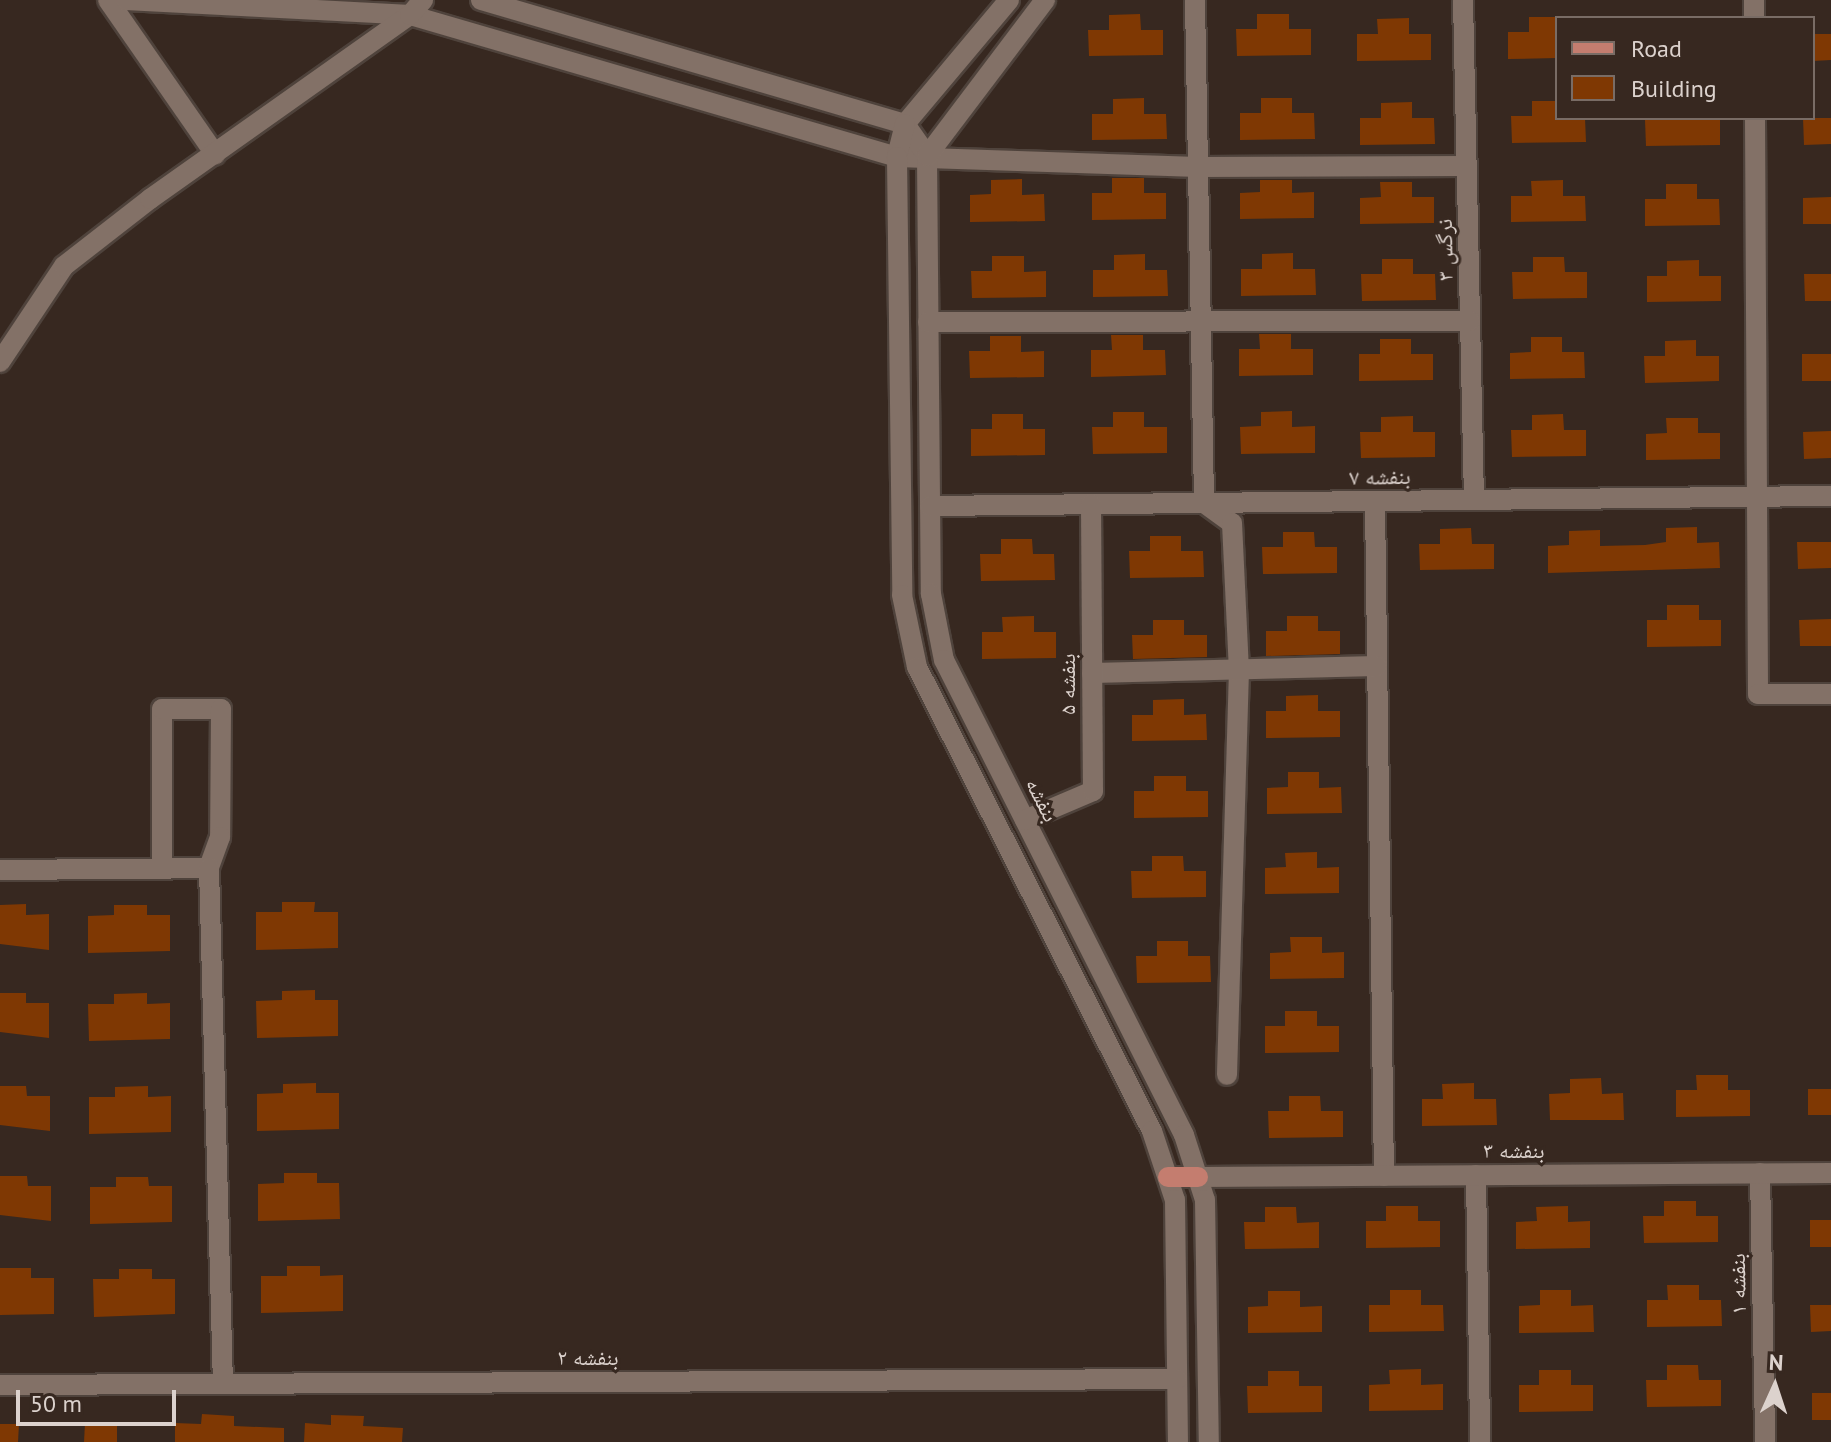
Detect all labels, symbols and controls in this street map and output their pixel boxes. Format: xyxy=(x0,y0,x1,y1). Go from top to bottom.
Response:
legend xyxy=(1555,16,1815,120)
text: Road xyxy=(1631,33,1682,64)
text: Building xyxy=(1631,73,1717,104)
street label: نرگس ۳ xyxy=(1431,219,1459,281)
street label: بنفشه ۷ xyxy=(1349,463,1411,491)
street label: بنفشه ۵ xyxy=(1055,653,1081,715)
street label: بنفشه xyxy=(1020,774,1064,826)
street label: بنفشه ۳ xyxy=(1483,1138,1545,1164)
street label: بنفشه ۱ xyxy=(1724,1253,1752,1315)
street label: بنفشه ۲ xyxy=(557,1345,619,1371)
north arrow xyxy=(1735,1346,1815,1426)
text: N xyxy=(1768,1348,1784,1376)
scale bar xyxy=(20,1374,180,1424)
text: 50 m xyxy=(30,1388,82,1419)

